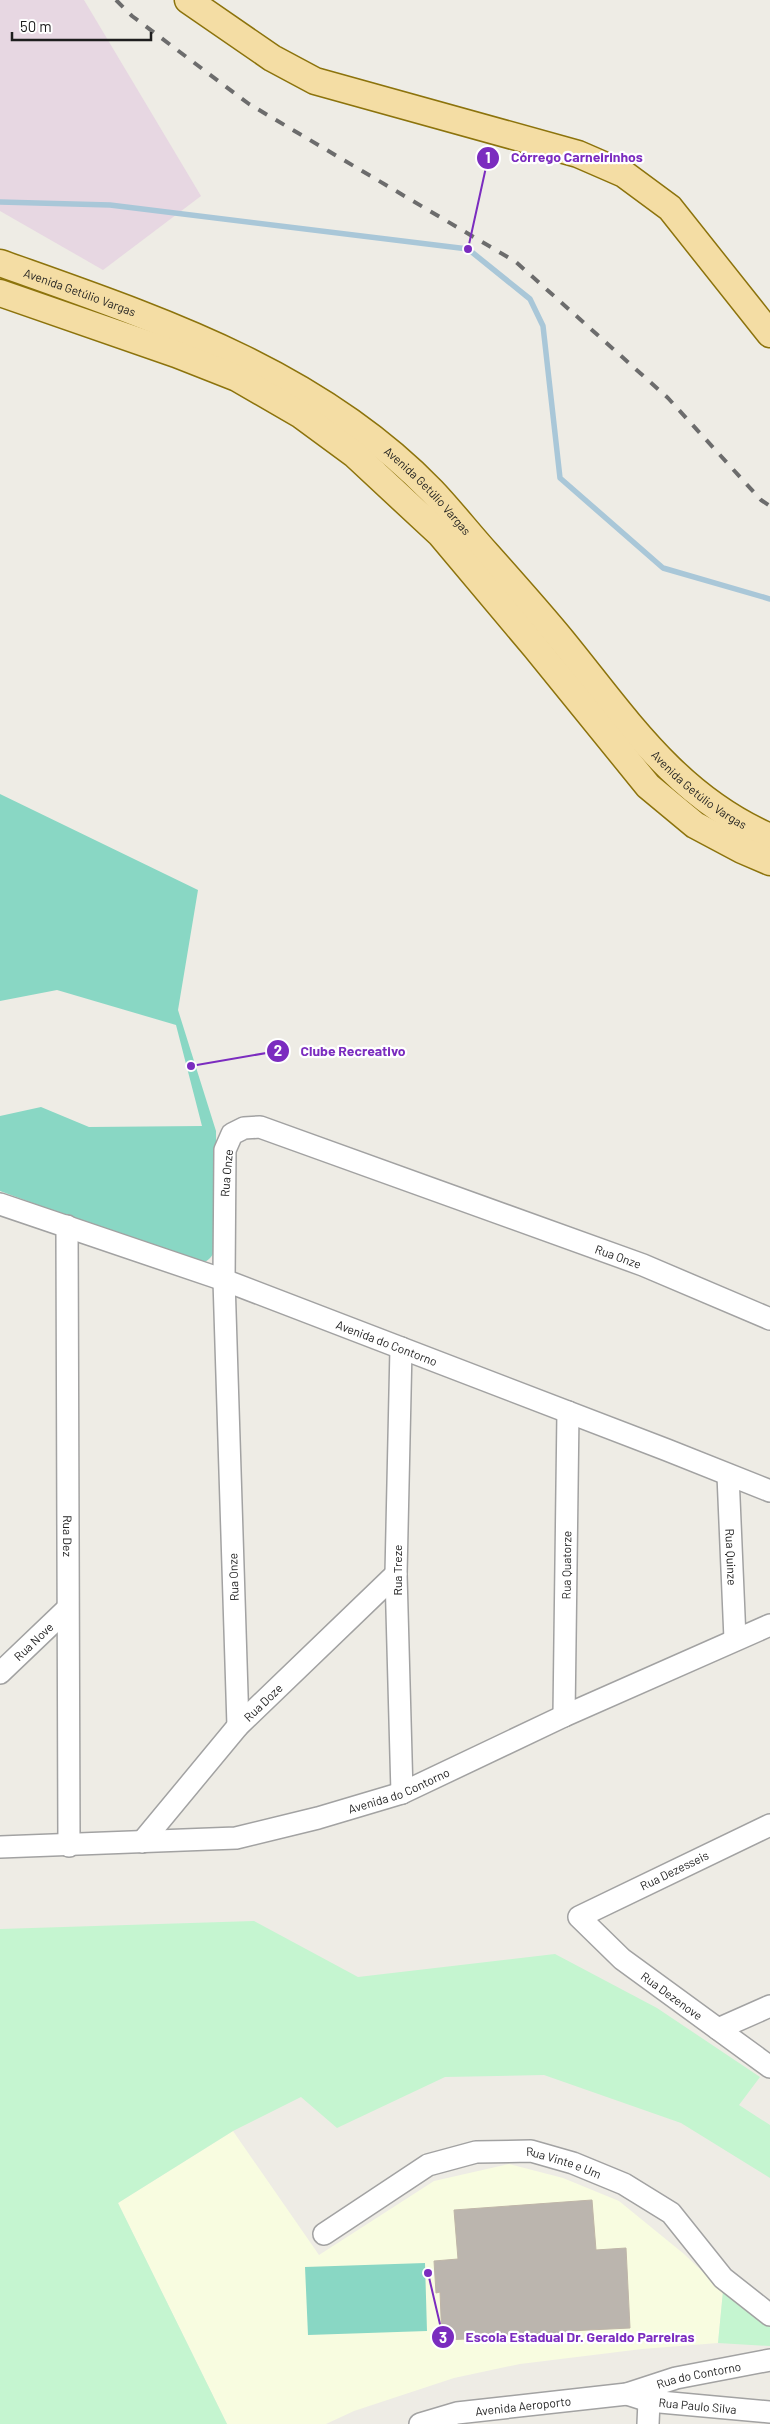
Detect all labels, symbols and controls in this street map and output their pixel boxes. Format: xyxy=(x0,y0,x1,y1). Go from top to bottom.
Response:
scale bar xyxy=(12,10,151,42)
text: 50 m xyxy=(20,17,52,35)
callout: Córrego Carneirinhos xyxy=(476,143,653,172)
text: 1 xyxy=(485,148,491,166)
text: Córrego Carneirinhos xyxy=(511,148,643,165)
street label: Avenida Getúlio Vargas xyxy=(22,265,138,319)
street label: Avenida Getúlio Vargas xyxy=(382,443,474,538)
street label: Avenida Getúlio Vargas xyxy=(649,747,749,832)
callout: Clube Recreativo xyxy=(266,1037,416,1066)
text: 2 xyxy=(274,1041,282,1059)
text: Clube Recreativo xyxy=(300,1042,406,1059)
street label: Rua Onze xyxy=(217,1148,235,1198)
street label: Rua Onze xyxy=(593,1241,643,1271)
street label: Avenida do Contorno xyxy=(334,1317,440,1368)
street label: Rua Dez xyxy=(61,1515,75,1557)
street label: Rua Quinze xyxy=(723,1528,740,1586)
street label: Rua Quatorze xyxy=(559,1531,573,1599)
street label: Rua Treze xyxy=(390,1545,404,1595)
street label: Rua Onze xyxy=(225,1553,241,1601)
street label: Rua Nove xyxy=(11,1619,56,1663)
street label: Rua Doze xyxy=(241,1680,285,1724)
street label: Avenida do Contorno xyxy=(346,1765,451,1816)
street label: Rua Dezesseis xyxy=(638,1847,711,1893)
street label: Rua Dezenove xyxy=(639,1968,705,2023)
street label: Rua Vinte e Um xyxy=(526,2144,603,2181)
callout: Escola Estadual Dr. Geraldo Parreiras xyxy=(431,2323,705,2352)
text: 3 xyxy=(439,2328,447,2346)
text: Escola Estadual Dr. Geraldo Parreiras xyxy=(465,2328,695,2345)
street label: Rua do Contorno xyxy=(655,2359,742,2391)
street label: Avenida Aeroporto xyxy=(474,2393,572,2418)
street label: Rua Paulo Silva xyxy=(658,2395,737,2416)

